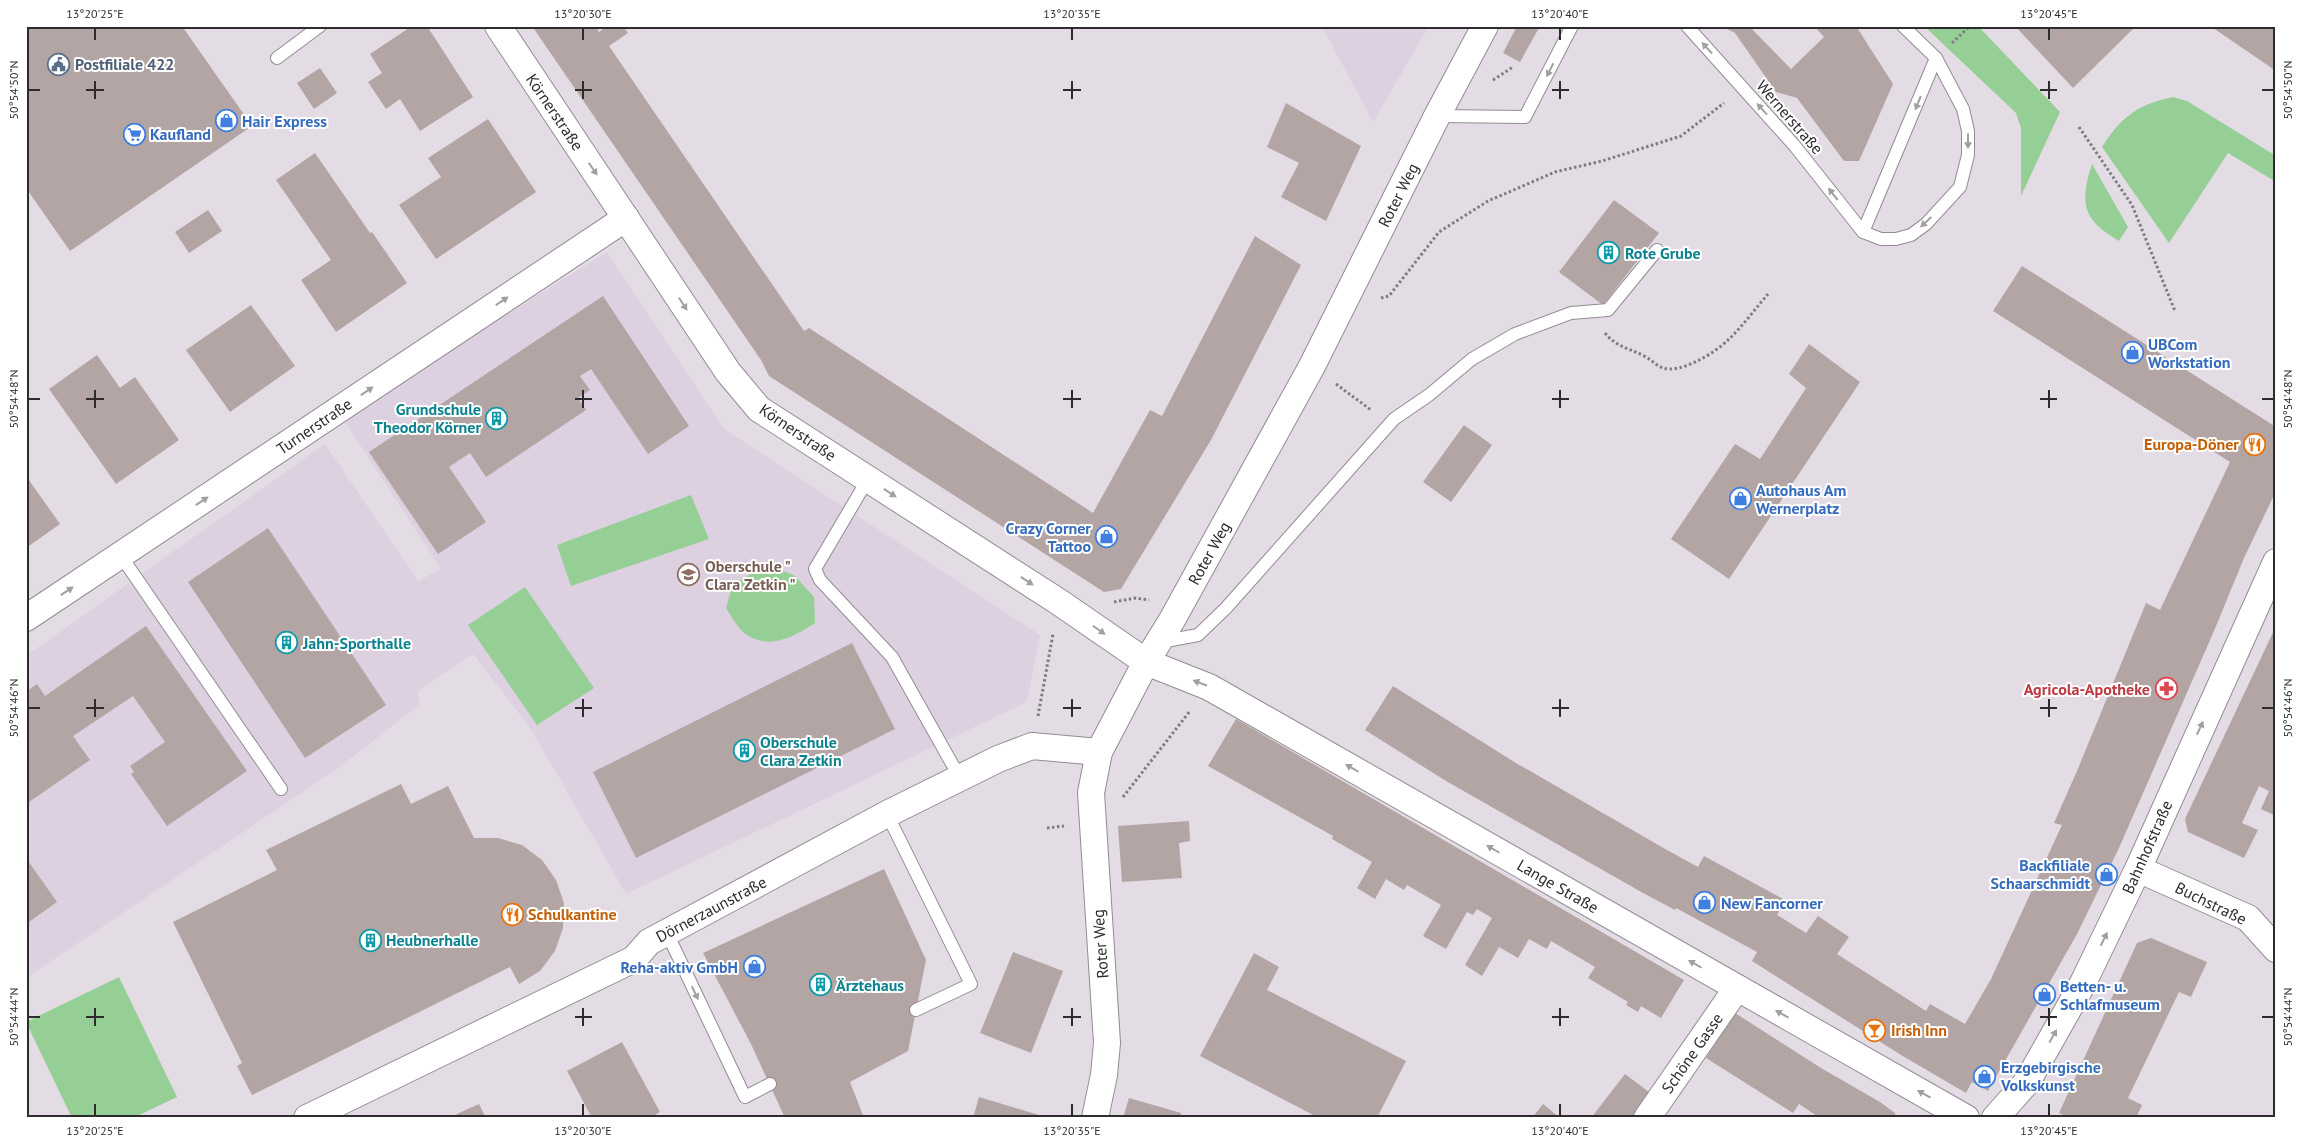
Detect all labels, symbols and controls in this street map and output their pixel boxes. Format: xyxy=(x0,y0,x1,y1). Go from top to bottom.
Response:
text: 13°20'25"E xyxy=(66,6,124,21)
text: 13°20'30"E xyxy=(554,6,612,21)
text: 13°20'35"E xyxy=(1043,6,1101,21)
text: 13°20'40"E xyxy=(1531,6,1589,21)
text: 13°20'45"E xyxy=(2020,6,2078,21)
one-way arrow xyxy=(1701,43,1713,55)
public building icon: Postfiliale 422 xyxy=(47,52,71,76)
place label: Postfiliale 422 xyxy=(75,54,174,74)
text: 50°54'50"N xyxy=(6,60,21,120)
text: 50°54'50"N xyxy=(2280,60,2295,120)
one-way arrow xyxy=(1546,62,1554,77)
street label: Körnerstraße xyxy=(522,70,588,154)
street label: Wernerstraße xyxy=(1752,76,1828,158)
one-way arrow xyxy=(1913,96,1921,110)
one-way arrow xyxy=(1756,103,1768,115)
shop icon: Hair Express xyxy=(214,109,238,133)
place label: Hair Express xyxy=(242,111,327,131)
supermarket icon: Kaufland xyxy=(122,122,146,146)
place label: Kaufland xyxy=(150,124,211,144)
one-way arrow xyxy=(1964,134,1972,150)
street label: Roter Weg xyxy=(1373,160,1423,230)
one-way arrow xyxy=(588,162,598,175)
one-way arrow xyxy=(1828,187,1838,201)
one-way arrow xyxy=(1920,217,1932,228)
building icon: Rote Grube xyxy=(1597,241,1621,265)
place label: Rote Grube xyxy=(1625,243,1701,263)
one-way arrow xyxy=(495,296,508,306)
one-way arrow xyxy=(678,297,688,311)
place label: UBCom Workstation xyxy=(2148,334,2230,372)
shop icon: UBCom Workstation xyxy=(2120,341,2144,365)
text: 50°54'48"N xyxy=(6,369,21,429)
text: 50°54'48"N xyxy=(2280,369,2295,429)
one-way arrow xyxy=(360,386,373,396)
street label: Turnerstraße xyxy=(272,393,356,459)
place label: Grundschule Theodor Körner xyxy=(374,399,481,437)
street label: Körnerstraße xyxy=(756,399,840,465)
building icon: Grundschule Theodor Körner xyxy=(485,406,509,430)
restaurant icon: Europa-Döner xyxy=(2243,432,2267,456)
place label: Europa-Döner xyxy=(2144,434,2239,454)
place label: Autohaus Am Wernerplatz xyxy=(1756,480,1846,518)
shop icon: Autohaus Am Wernerplatz xyxy=(1728,487,1752,511)
one-way arrow xyxy=(883,488,897,497)
one-way arrow xyxy=(196,496,209,506)
place label: Crazy Corner Tattoo xyxy=(1005,518,1091,556)
street label: Roter Weg xyxy=(1183,518,1235,588)
shop icon: Crazy Corner Tattoo xyxy=(1095,525,1119,549)
place label: Oberschule " Clara Zetkin " xyxy=(705,556,796,594)
school or university icon: Oberschule " Clara Zetkin " xyxy=(677,563,701,587)
one-way arrow xyxy=(1020,576,1033,585)
one-way arrow xyxy=(60,586,74,596)
one-way arrow xyxy=(1092,625,1106,635)
building icon: Jahn-Sporthalle xyxy=(275,631,299,655)
place label: Jahn-Sporthalle xyxy=(302,633,411,653)
pharmacy icon: Agricola-Apotheke xyxy=(2154,677,2178,701)
text: 50°54'46"N xyxy=(6,678,21,738)
text: 50°54'46"N xyxy=(2280,678,2295,738)
one-way arrow xyxy=(1192,679,1207,687)
place label: Agricola-Apotheke xyxy=(2024,679,2150,699)
one-way arrow xyxy=(2196,721,2204,735)
place label: Oberschule Clara Zetkin xyxy=(760,732,842,770)
building icon: Oberschule Clara Zetkin xyxy=(732,739,756,763)
one-way arrow xyxy=(1345,764,1360,772)
street label: Bahnhofstraße xyxy=(2117,797,2177,897)
one-way arrow xyxy=(1487,844,1500,853)
street label: Lange Straße xyxy=(1514,855,1602,917)
place label: Backfiliale Schaarschmidt xyxy=(1991,855,2090,893)
shop icon: Backfiliale Schaarschmidt xyxy=(2094,862,2118,886)
street label: Dörnerzaunstraße xyxy=(652,871,770,947)
street label: Buchstraße xyxy=(2172,877,2250,929)
shop icon: New Fancorner xyxy=(1693,891,1717,915)
place label: New Fancorner xyxy=(1721,893,1823,913)
restaurant icon: Schulkantine xyxy=(500,902,524,926)
place label: Schulkantine xyxy=(528,904,617,924)
street label: Roter Weg xyxy=(1088,909,1112,979)
building icon: Heubnerhalle xyxy=(358,928,382,952)
place label: Heubnerhalle xyxy=(386,930,478,950)
one-way arrow xyxy=(2100,932,2108,947)
shop icon: Reha-aktiv GmbH xyxy=(742,955,766,979)
place label: Reha-aktiv GmbH xyxy=(620,957,738,977)
one-way arrow xyxy=(1688,960,1702,968)
building icon: Ärztehaus xyxy=(808,973,832,997)
place label: Ärztehaus xyxy=(836,975,904,995)
place label: Betten- u. Schlafmuseum xyxy=(2060,976,2160,1014)
shop icon: Betten- u. Schlafmuseum xyxy=(2032,983,2056,1007)
one-way arrow xyxy=(692,986,700,1000)
text: 50°54'44"N xyxy=(6,987,21,1047)
text: 50°54'44"N xyxy=(2280,987,2295,1047)
street label: Schöne Gasse xyxy=(1657,1009,1727,1097)
one-way arrow xyxy=(1776,1009,1789,1018)
bar icon: Irish Inn xyxy=(1863,1018,1887,1042)
place label: Irish Inn xyxy=(1891,1020,1947,1040)
one-way arrow xyxy=(2049,1029,2058,1042)
place label: Erzgebirgische Volkskunst xyxy=(2000,1057,2101,1095)
shop icon: Erzgebirgische Volkskunst xyxy=(1973,1064,1997,1088)
one-way arrow xyxy=(1917,1089,1930,1098)
text: 13°20'25"E xyxy=(66,1123,124,1138)
text: 13°20'30"E xyxy=(554,1123,612,1138)
text: 13°20'35"E xyxy=(1043,1123,1101,1138)
text: 13°20'40"E xyxy=(1531,1123,1589,1138)
text: 13°20'45"E xyxy=(2020,1123,2078,1138)

